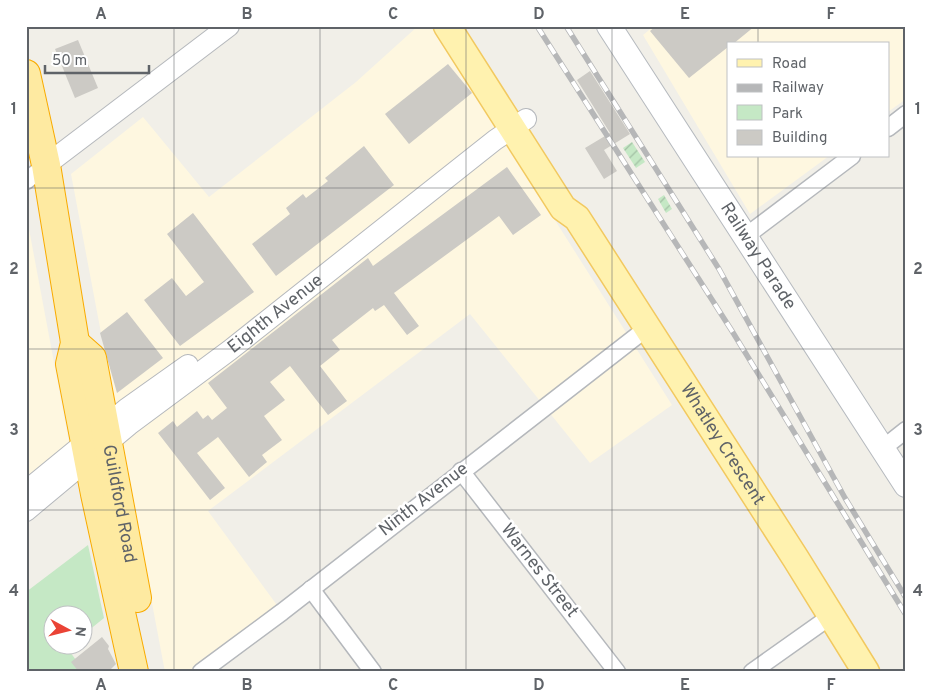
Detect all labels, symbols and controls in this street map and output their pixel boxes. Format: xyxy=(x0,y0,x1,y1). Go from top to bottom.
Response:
text: A xyxy=(95,5,107,25)
text: B xyxy=(241,5,253,25)
text: C xyxy=(388,5,398,25)
text: D xyxy=(533,5,545,25)
text: E xyxy=(680,5,690,25)
text: F xyxy=(826,5,836,25)
scale bar xyxy=(45,42,149,74)
legend xyxy=(727,42,890,158)
text: 50 m xyxy=(52,52,87,71)
text: Road xyxy=(772,55,807,74)
text: Railway xyxy=(772,79,824,98)
text: 1 xyxy=(11,100,17,120)
text: 1 xyxy=(915,100,921,120)
text: Park xyxy=(772,105,803,124)
text: Building xyxy=(772,129,827,148)
street label: Railway Parade xyxy=(715,198,801,314)
text: 2 xyxy=(9,260,19,280)
text: 2 xyxy=(913,260,923,280)
street label: Eighth Avenue xyxy=(223,269,328,359)
street label: Whatley Crescent xyxy=(675,379,770,510)
text: 3 xyxy=(9,421,19,441)
text: 3 xyxy=(913,421,923,441)
street label: Guildford Road xyxy=(97,443,142,565)
street label: Ninth Avenue xyxy=(375,458,473,542)
street label: Warnes Street xyxy=(495,519,583,623)
text: 4 xyxy=(9,582,19,602)
text: 4 xyxy=(913,582,923,602)
north arrow xyxy=(42,606,92,656)
text: N xyxy=(70,625,88,637)
text: A xyxy=(95,676,107,696)
text: B xyxy=(241,676,253,696)
text: C xyxy=(388,676,398,696)
text: D xyxy=(533,676,545,696)
text: E xyxy=(680,676,690,696)
text: F xyxy=(826,676,836,696)

